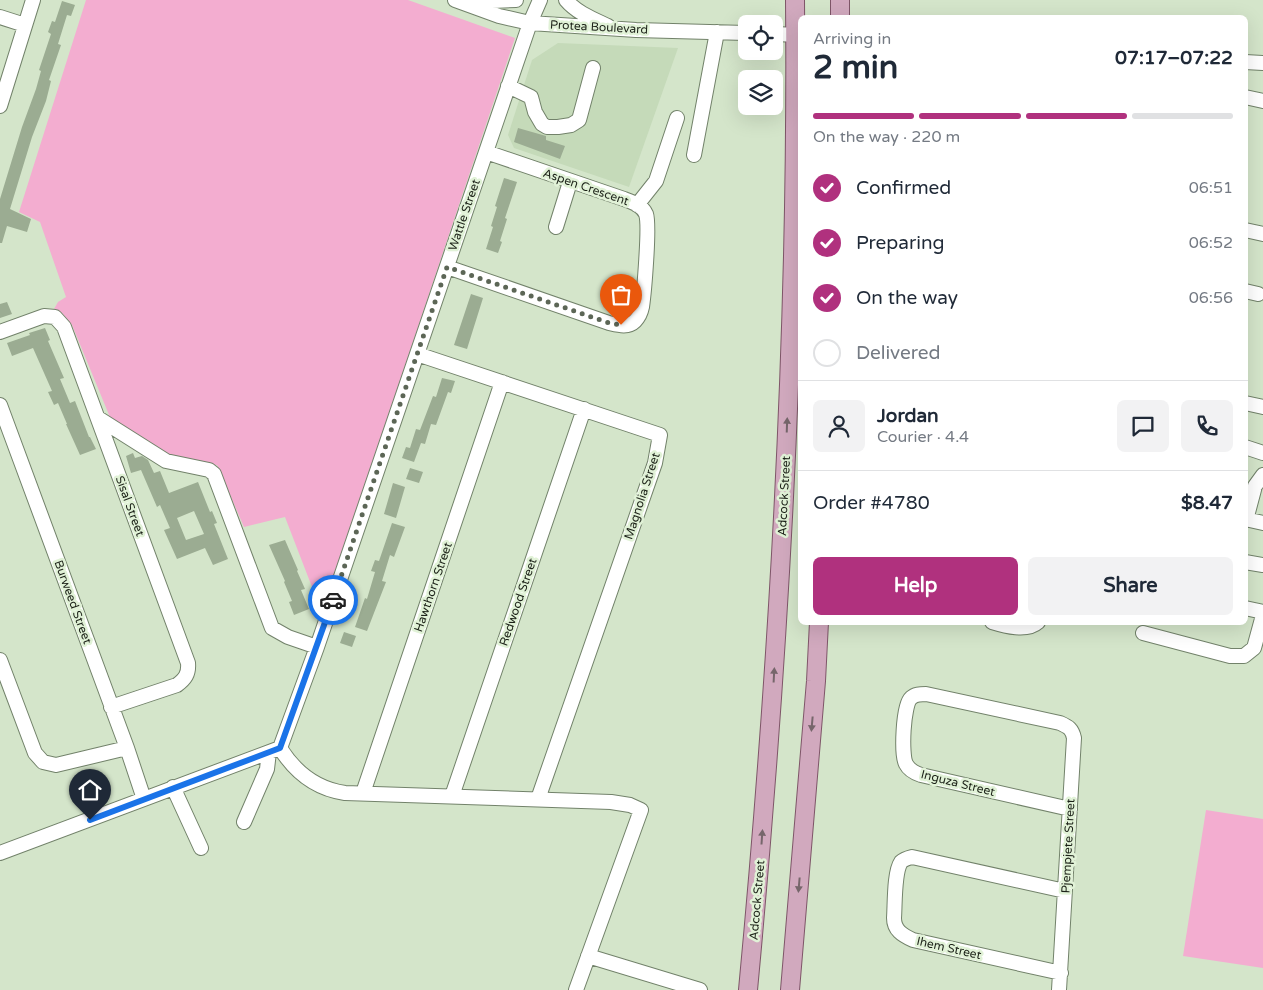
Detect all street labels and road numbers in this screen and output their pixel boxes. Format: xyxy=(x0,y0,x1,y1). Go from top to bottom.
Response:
street label: Protea Boulevard xyxy=(550,17,648,37)
street label: Aspen Crescent xyxy=(541,166,631,208)
street label: Wattle Street xyxy=(445,177,483,253)
street label: Magnolia Street xyxy=(621,450,663,541)
street label: Adcock Street xyxy=(775,455,793,537)
street label: Sisal Street xyxy=(113,474,148,538)
street label: Hawthorn Street xyxy=(411,540,455,634)
street label: Redwood Street xyxy=(496,556,540,648)
street label: Burweed Street xyxy=(51,558,95,646)
street label: Inguza Street xyxy=(920,767,997,799)
street label: Pjempjete Street xyxy=(1059,798,1077,894)
street label: Adcock Street xyxy=(747,859,768,941)
street label: Ihem Street xyxy=(915,934,983,962)

